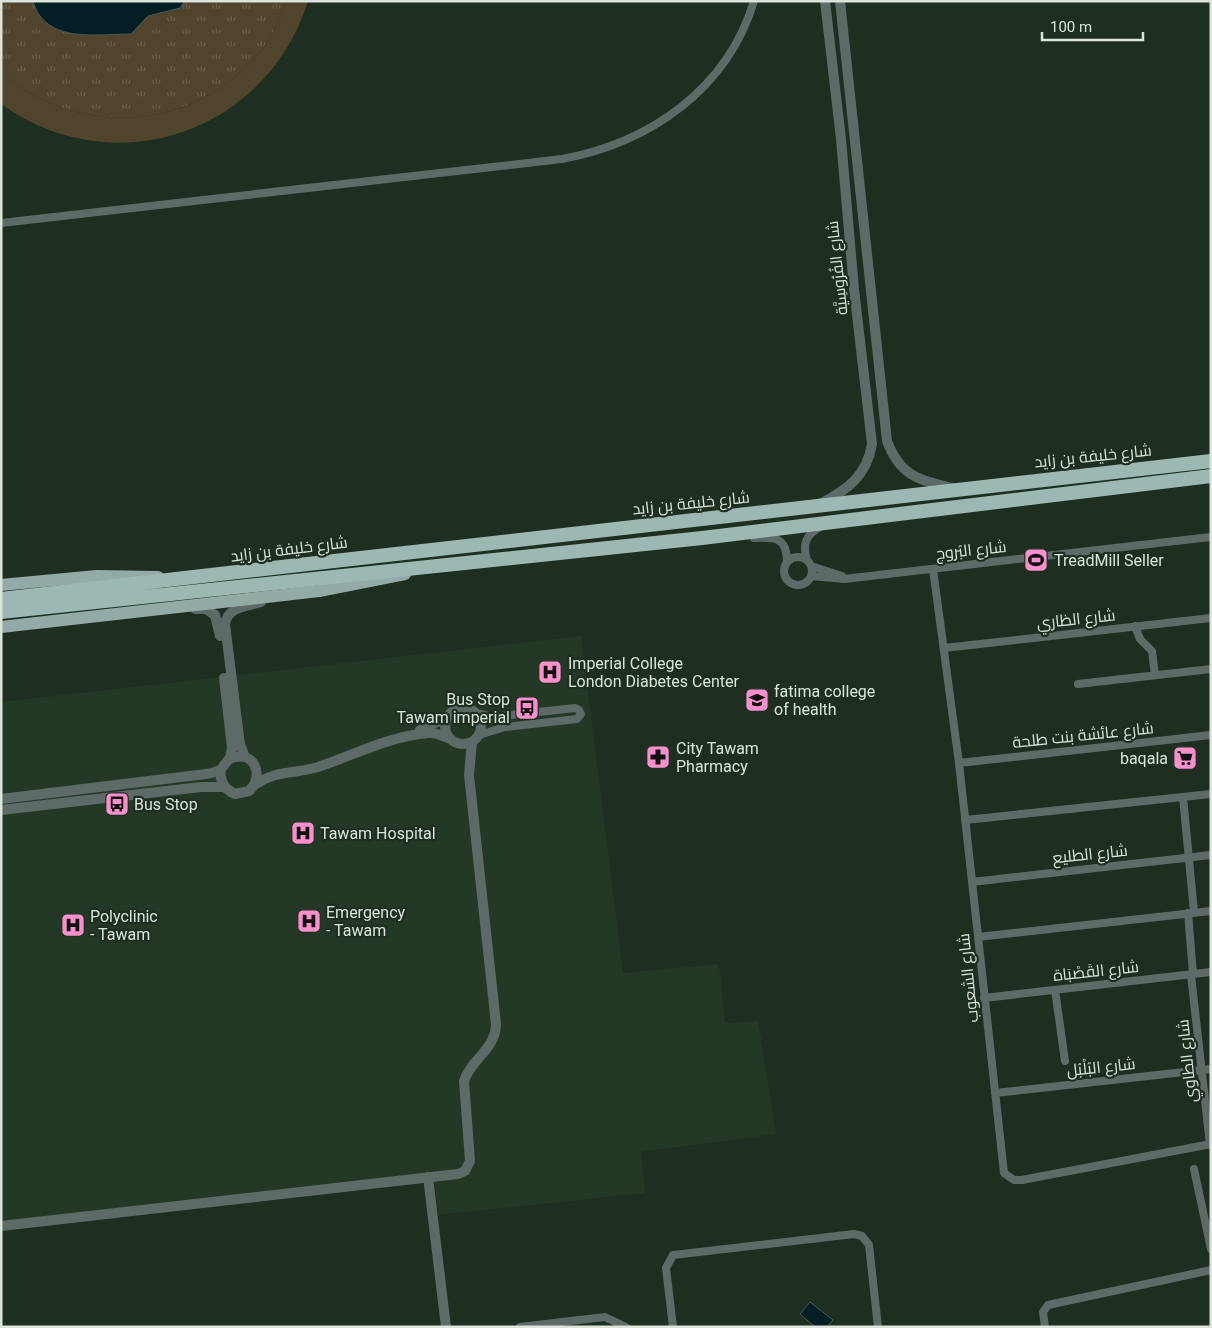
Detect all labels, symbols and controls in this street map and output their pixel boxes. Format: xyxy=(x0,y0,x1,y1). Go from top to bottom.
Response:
scale bar xyxy=(1042,10,1143,42)
text: 100 m xyxy=(1050,18,1092,36)
street label: شارع الفُرُوسِيَّة xyxy=(823,220,853,316)
street label: شارع خليفة بن زايد xyxy=(1033,440,1153,474)
street label: شارع خليفة بن زايد xyxy=(631,487,751,521)
street label: شارع خليفة بن زايد xyxy=(229,532,349,568)
street label: شارع البُروج xyxy=(935,537,1008,565)
sports icon: TreadMill Seller xyxy=(1023,547,1049,573)
place label: TreadMill Seller xyxy=(1054,551,1164,570)
street label: شارع الظاري xyxy=(1036,605,1117,637)
place label: Imperial College London Diabetes Center xyxy=(568,654,739,691)
hospital icon: Imperial College London Diabetes Center xyxy=(537,659,563,685)
place label: fatima college of health xyxy=(774,682,875,719)
school or university icon: fatima college of health xyxy=(744,687,770,713)
place label: Bus Stop Tawam imperial xyxy=(397,690,510,727)
bus stop icon: Bus Stop Tawam imperial xyxy=(514,695,540,721)
street label: شارع عائشة بنت طلحة xyxy=(1011,718,1155,754)
place label: City Tawam Pharmacy xyxy=(676,739,759,776)
pharmacy icon: City Tawam Pharmacy xyxy=(645,744,671,770)
supermarket icon: baqala xyxy=(1172,745,1198,771)
place label: baqala xyxy=(1120,749,1168,768)
bus stop icon: Bus Stop xyxy=(104,791,130,817)
place label: Bus Stop xyxy=(134,795,198,814)
hospital icon: Tawam Hospital xyxy=(290,820,316,846)
place label: Tawam Hospital xyxy=(320,824,436,843)
street label: شارع الطليع xyxy=(1052,841,1129,869)
place label: Emergency - Tawam xyxy=(326,903,406,940)
place label: Polyclinic - Tawam xyxy=(90,907,158,944)
hospital icon: Emergency - Tawam xyxy=(296,908,322,934)
hospital icon: Polyclinic - Tawam xyxy=(60,912,86,938)
street label: شارع الشعوب xyxy=(954,932,984,1023)
street label: شارع القَصْبَاة xyxy=(1052,957,1140,987)
street label: شارع الطاوي xyxy=(1173,1018,1205,1103)
street label: شارع البُلْبُل xyxy=(1066,1053,1137,1082)

